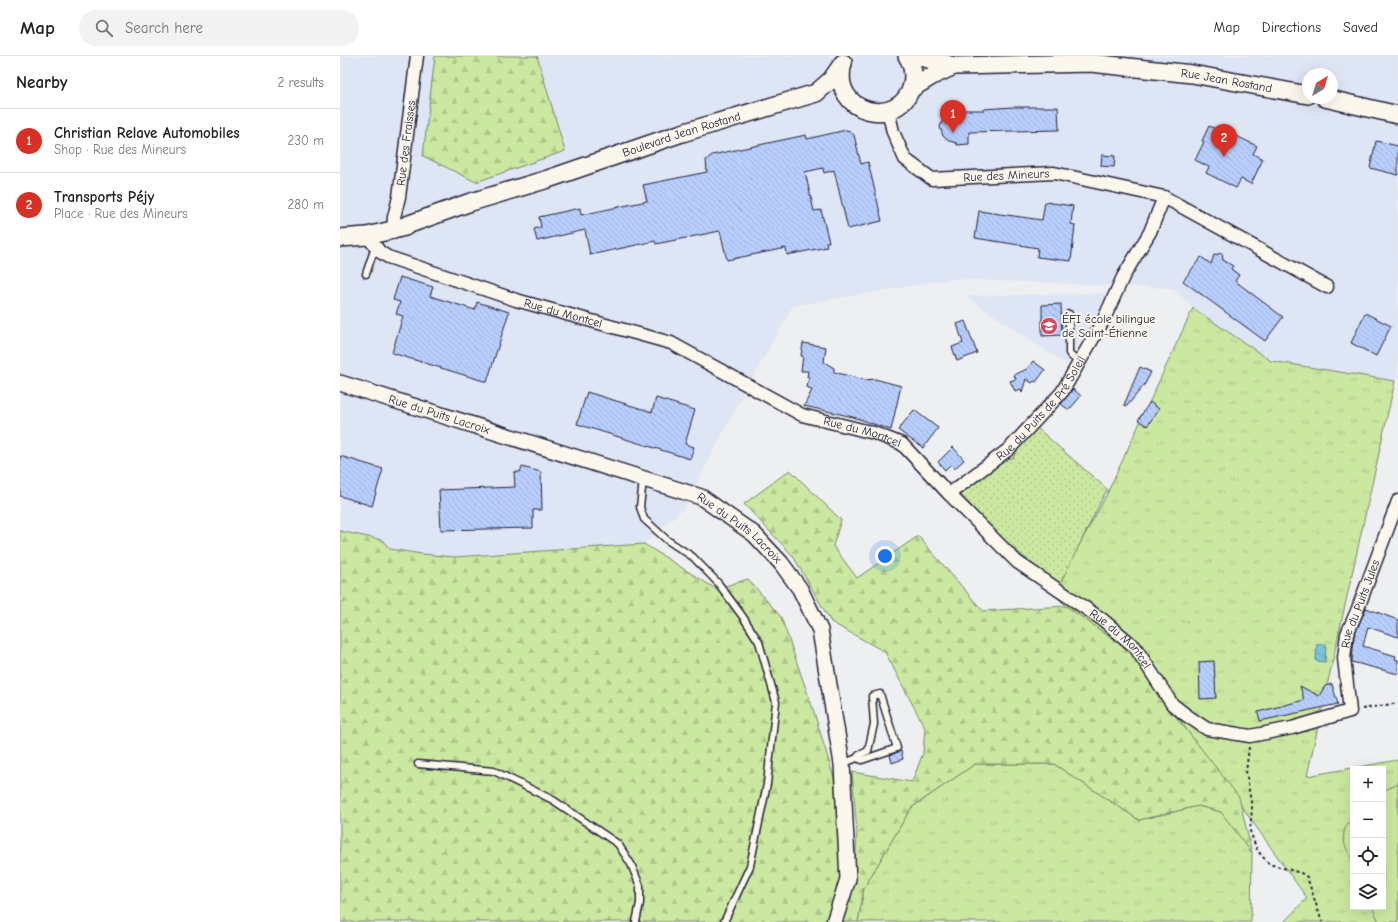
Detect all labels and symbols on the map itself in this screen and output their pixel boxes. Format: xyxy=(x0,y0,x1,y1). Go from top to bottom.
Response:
street label: Rue Jean Rostand xyxy=(1180,66,1273,95)
north arrow xyxy=(1302,68,1338,104)
street label: Rue des Fraisses xyxy=(393,99,418,187)
pin: 1 xyxy=(940,100,966,133)
street label: Boulevard Jean Rostand xyxy=(621,109,742,160)
pin: 2 xyxy=(1211,124,1237,157)
street label: Rue des Mineurs xyxy=(963,166,1050,184)
street label: Rue du Montcel xyxy=(522,296,604,331)
place label: ÉFI école bilingue de Saint-Étienne xyxy=(1062,312,1155,340)
school or university icon: ÉFI école bilingue de Saint-Étienne xyxy=(1039,316,1059,336)
street label: Rue du Puits de Pré Soleil xyxy=(993,353,1088,463)
street label: Rue du Puits Lacroix xyxy=(387,392,492,437)
street label: Rue du Montcel xyxy=(822,414,903,450)
street label: Rue du Puits Lacroix xyxy=(694,489,785,566)
your location xyxy=(875,546,895,566)
street label: Rue du Puits Jules xyxy=(1338,558,1382,649)
street label: Rue du Montcel xyxy=(1087,606,1154,671)

